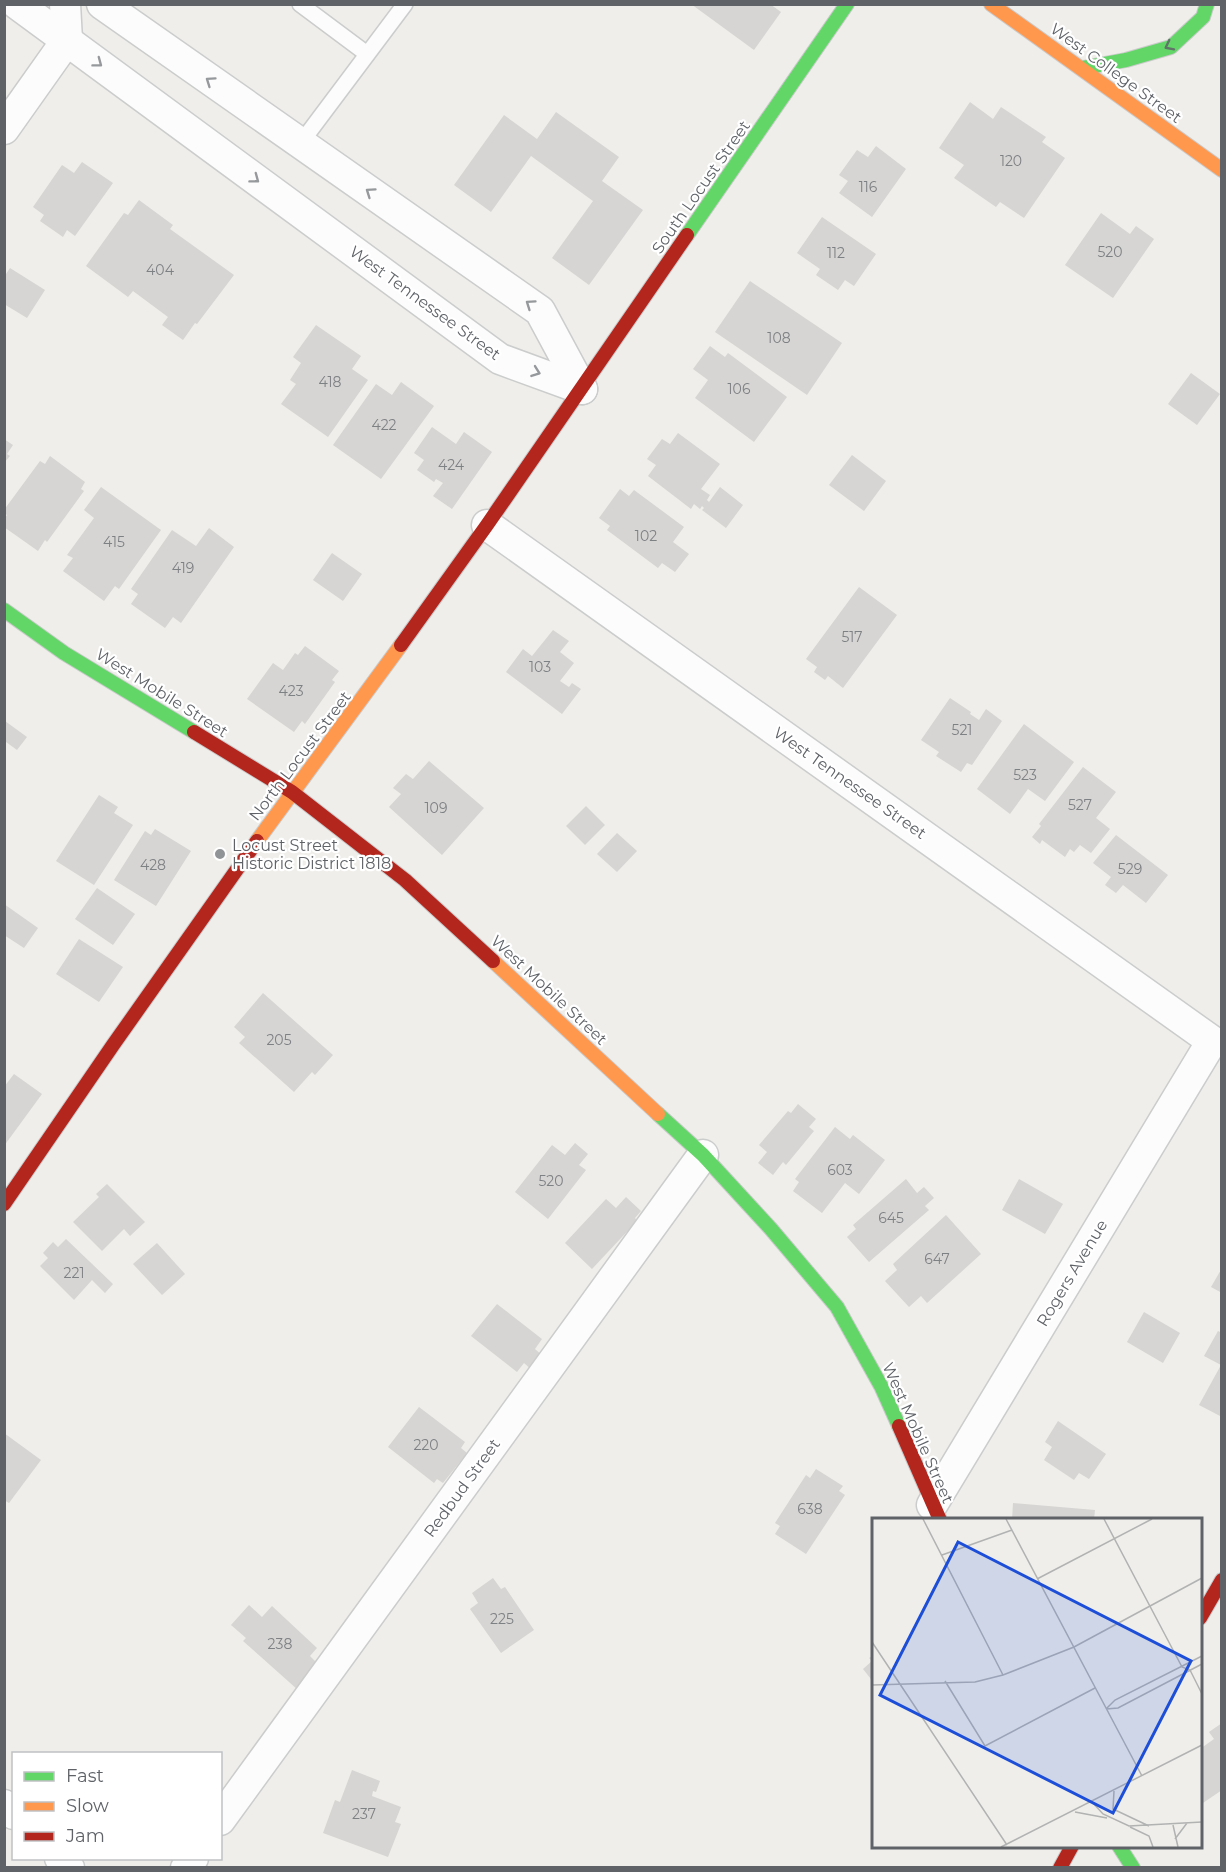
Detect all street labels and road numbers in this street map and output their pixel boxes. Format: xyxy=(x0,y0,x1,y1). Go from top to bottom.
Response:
street label: West College Street xyxy=(1047,19,1186,127)
street label: South Locust Street xyxy=(648,116,754,257)
street label: West Tennessee Street xyxy=(346,242,505,364)
street label: West Mobile Street xyxy=(92,645,232,742)
street label: North Locust Street xyxy=(245,687,355,824)
street label: West Tennessee Street xyxy=(770,723,930,843)
street label: West Mobile Street xyxy=(487,931,611,1049)
street label: Rogers Avenue xyxy=(1033,1216,1111,1330)
street label: West Mobile Street xyxy=(878,1360,958,1507)
street label: Redbud Street xyxy=(420,1435,504,1541)

